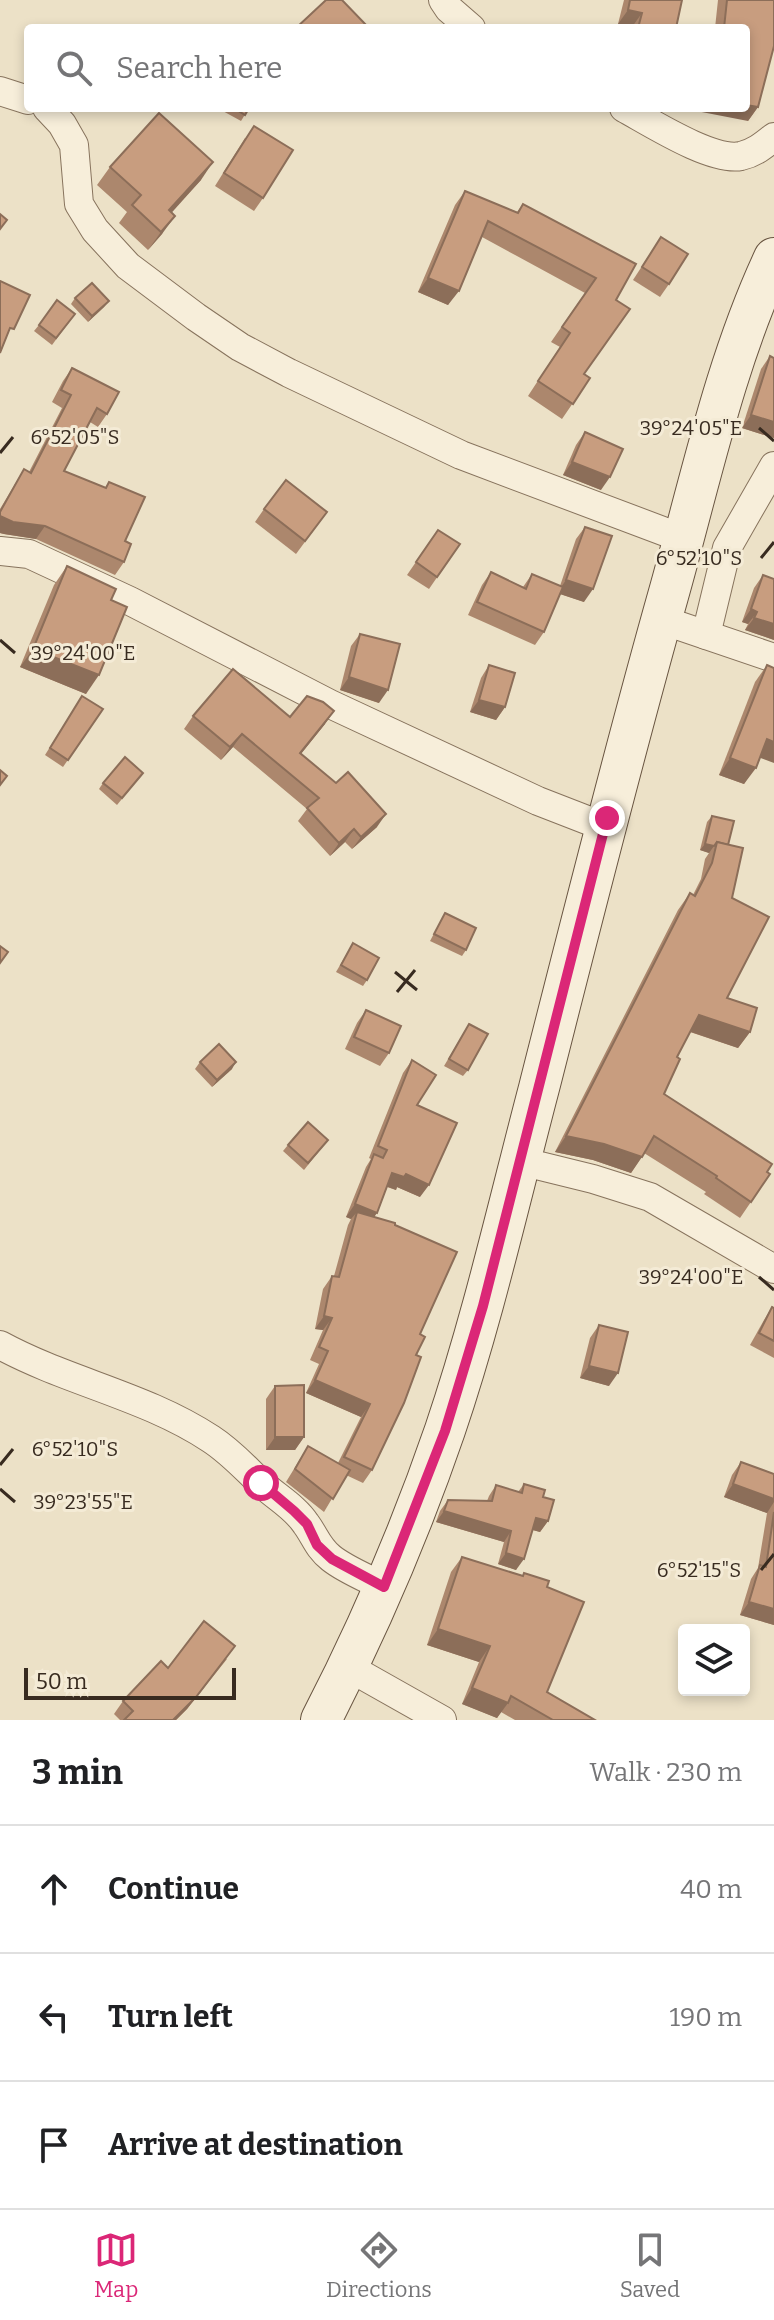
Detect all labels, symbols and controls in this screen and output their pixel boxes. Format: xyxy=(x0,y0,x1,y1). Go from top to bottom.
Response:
search box xyxy=(24,24,750,112)
icon: search xyxy=(52,46,96,90)
text: Search here xyxy=(116,50,283,86)
text: 39°24'05"E xyxy=(640,416,742,440)
text: 6°52'05"S xyxy=(31,425,120,449)
text: 6°52'10"S xyxy=(656,546,742,570)
text: 39°24'00"E xyxy=(31,641,135,665)
route end xyxy=(589,800,625,836)
text: 39°24'00"E xyxy=(639,1265,743,1289)
text: 6°52'10"S xyxy=(32,1437,118,1461)
route start xyxy=(243,1465,279,1501)
text: 39°23'55"E xyxy=(33,1490,133,1514)
text: 6°52'15"S xyxy=(657,1558,741,1582)
map controls xyxy=(678,1624,750,1696)
button: layers xyxy=(678,1624,750,1696)
scale bar xyxy=(24,1664,236,1700)
text: 50 m xyxy=(36,1668,87,1695)
text: 3 min xyxy=(32,1752,123,1793)
text: Walk · 230 m xyxy=(590,1757,742,1788)
icon: ahead xyxy=(32,1867,76,1911)
text: Continue xyxy=(108,1871,239,1907)
text: 40 m xyxy=(680,1874,742,1905)
icon: left xyxy=(32,1995,76,2039)
text: Turn left xyxy=(108,1999,233,2035)
text: 190 m xyxy=(670,2002,742,2033)
icon: arrive xyxy=(32,2123,76,2167)
text: Arrive at destination xyxy=(108,2127,403,2163)
tab: Map xyxy=(94,2228,138,2303)
tab: Directions xyxy=(326,2228,432,2303)
tab: Saved xyxy=(620,2228,680,2303)

